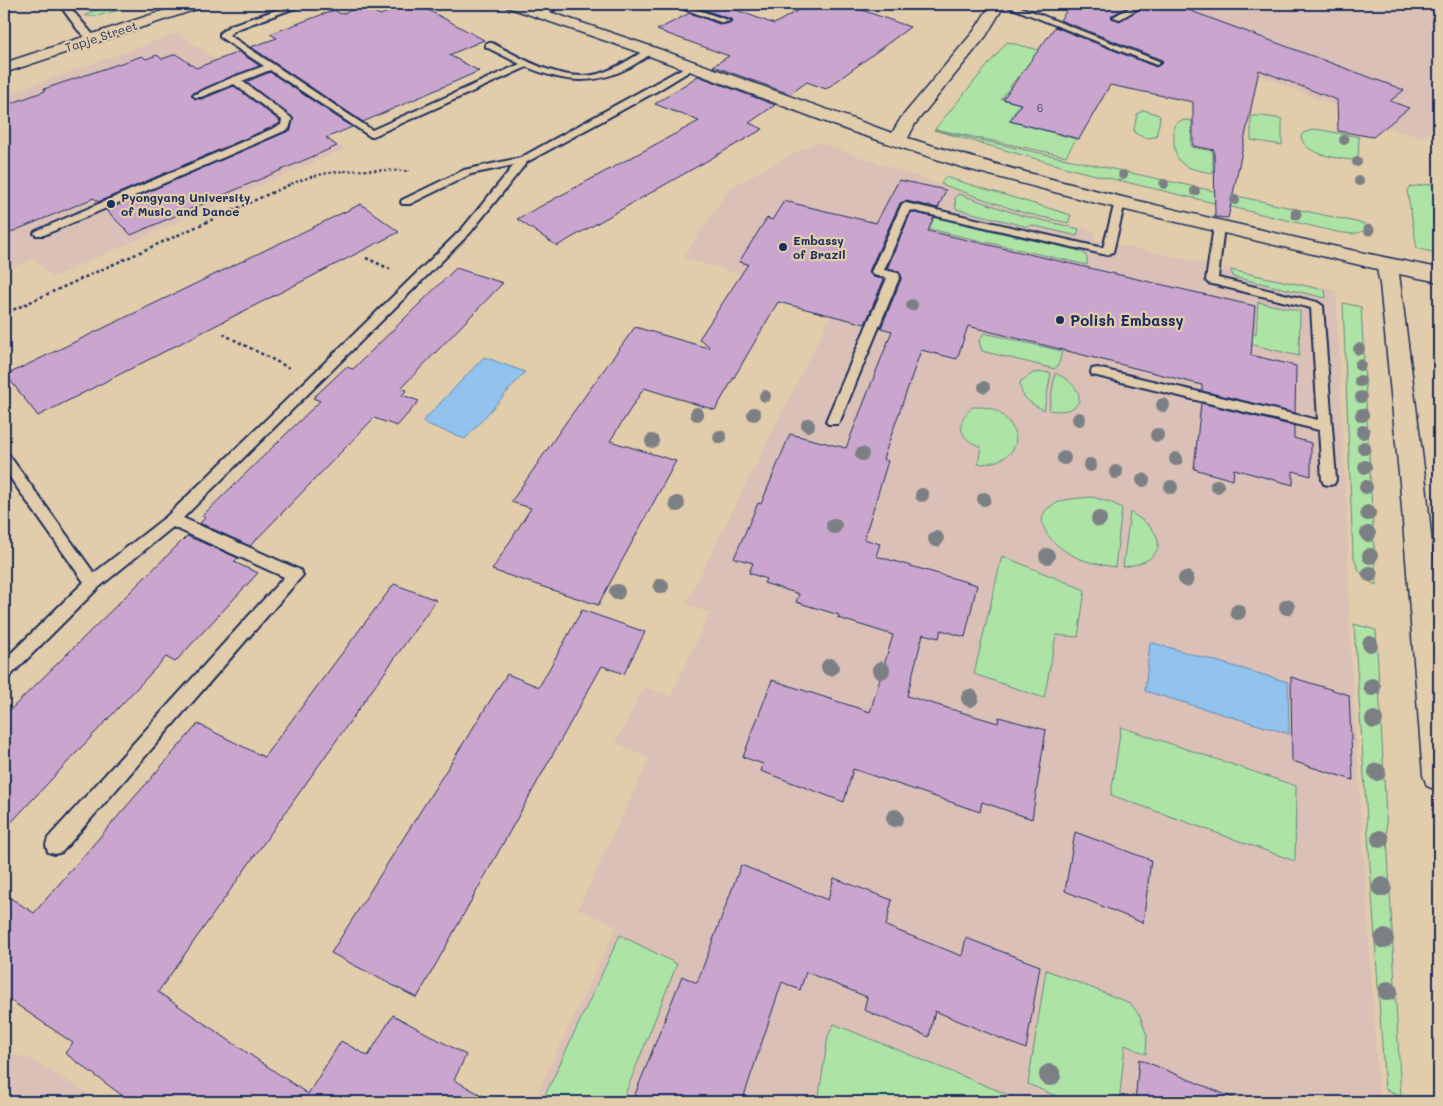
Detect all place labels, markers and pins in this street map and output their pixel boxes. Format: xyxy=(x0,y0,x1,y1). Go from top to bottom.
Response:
place label: Pyongyang University of Music and Dance xyxy=(121,189,251,219)
marker: Pyongyang University of Music and Dance xyxy=(105,198,117,210)
place label: Embassy of Brazil xyxy=(793,232,846,262)
marker: Embassy of Brazil xyxy=(777,241,789,253)
place label: Polish Embassy xyxy=(1070,310,1184,330)
marker: Polish Embassy xyxy=(1054,314,1066,326)

